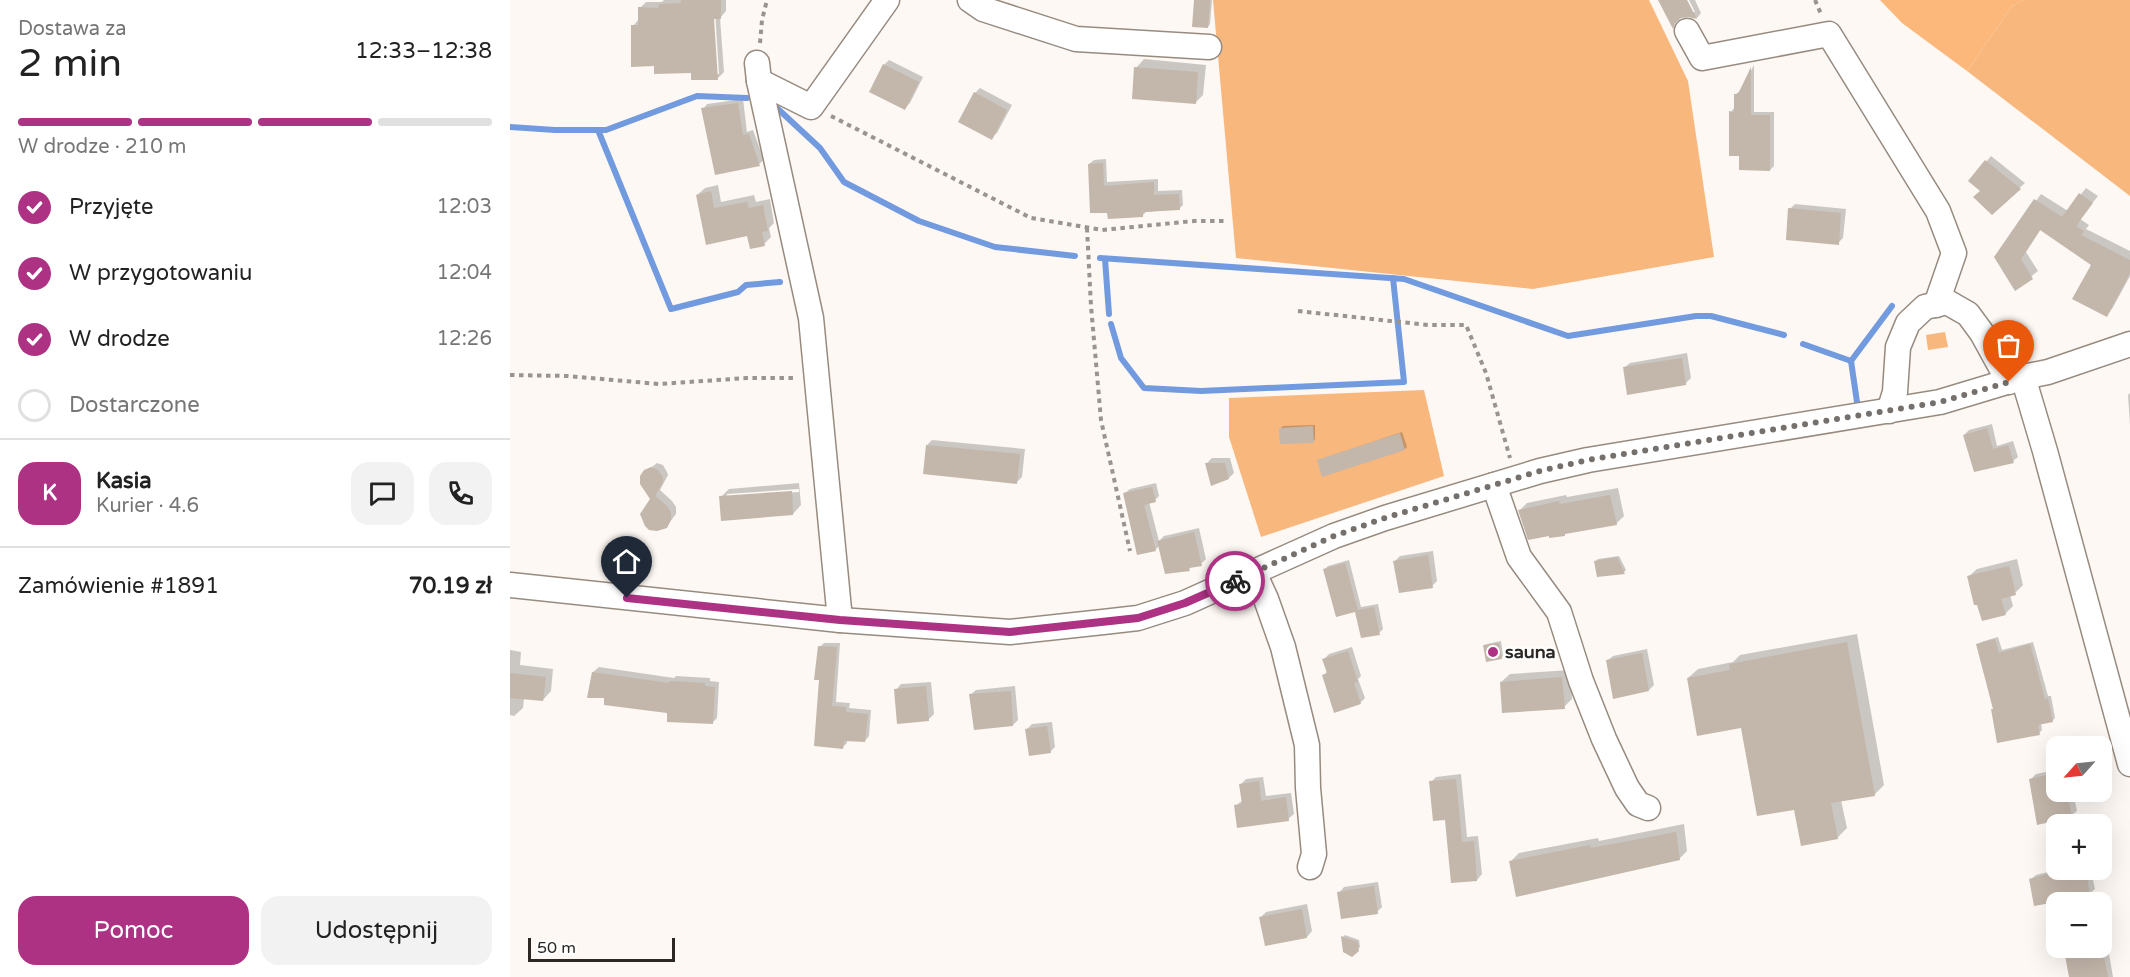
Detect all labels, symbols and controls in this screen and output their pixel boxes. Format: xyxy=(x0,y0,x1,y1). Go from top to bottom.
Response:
text: Dostawa za xyxy=(18,17,126,41)
text: 12:33–12:38 xyxy=(355,38,492,64)
text: 2 min xyxy=(18,40,122,87)
text: W drodze · 210 m xyxy=(18,135,186,159)
icon: check xyxy=(18,191,51,224)
text: Przyjęte xyxy=(69,194,154,220)
text: 12:03 xyxy=(437,195,492,219)
icon: check xyxy=(18,257,51,290)
text: W przygotowaniu xyxy=(69,260,252,286)
text: 12:04 xyxy=(437,261,492,285)
pin xyxy=(1983,320,2034,382)
icon: check xyxy=(18,323,51,356)
text: W drodze xyxy=(69,326,170,352)
text: 12:26 xyxy=(437,327,492,351)
icon: bag xyxy=(1992,329,2025,362)
text: Dostarczone xyxy=(69,392,200,418)
button: chat xyxy=(351,462,414,525)
button: phone xyxy=(429,462,492,525)
text: Kasia xyxy=(96,468,152,494)
text: K xyxy=(42,480,57,506)
text: Kurier · 4.6 xyxy=(96,494,199,518)
pin xyxy=(601,536,652,598)
icon: home xyxy=(610,545,643,578)
courier xyxy=(1205,551,1265,611)
icon: bike xyxy=(1219,565,1252,598)
text: Zamówienie #1891 xyxy=(18,573,219,599)
text: 70.19 zł xyxy=(409,573,492,599)
place label: sauna xyxy=(1505,641,1556,663)
marker: sauna xyxy=(1486,645,1500,659)
north arrow xyxy=(2046,736,2112,802)
map controls xyxy=(2046,736,2112,958)
button: + xyxy=(2046,814,2112,880)
button: − xyxy=(2046,892,2112,958)
button: Pomoc xyxy=(18,896,249,965)
button: Udostępnij xyxy=(261,896,492,965)
scale bar xyxy=(528,935,675,962)
text: 50 m xyxy=(537,938,576,958)

